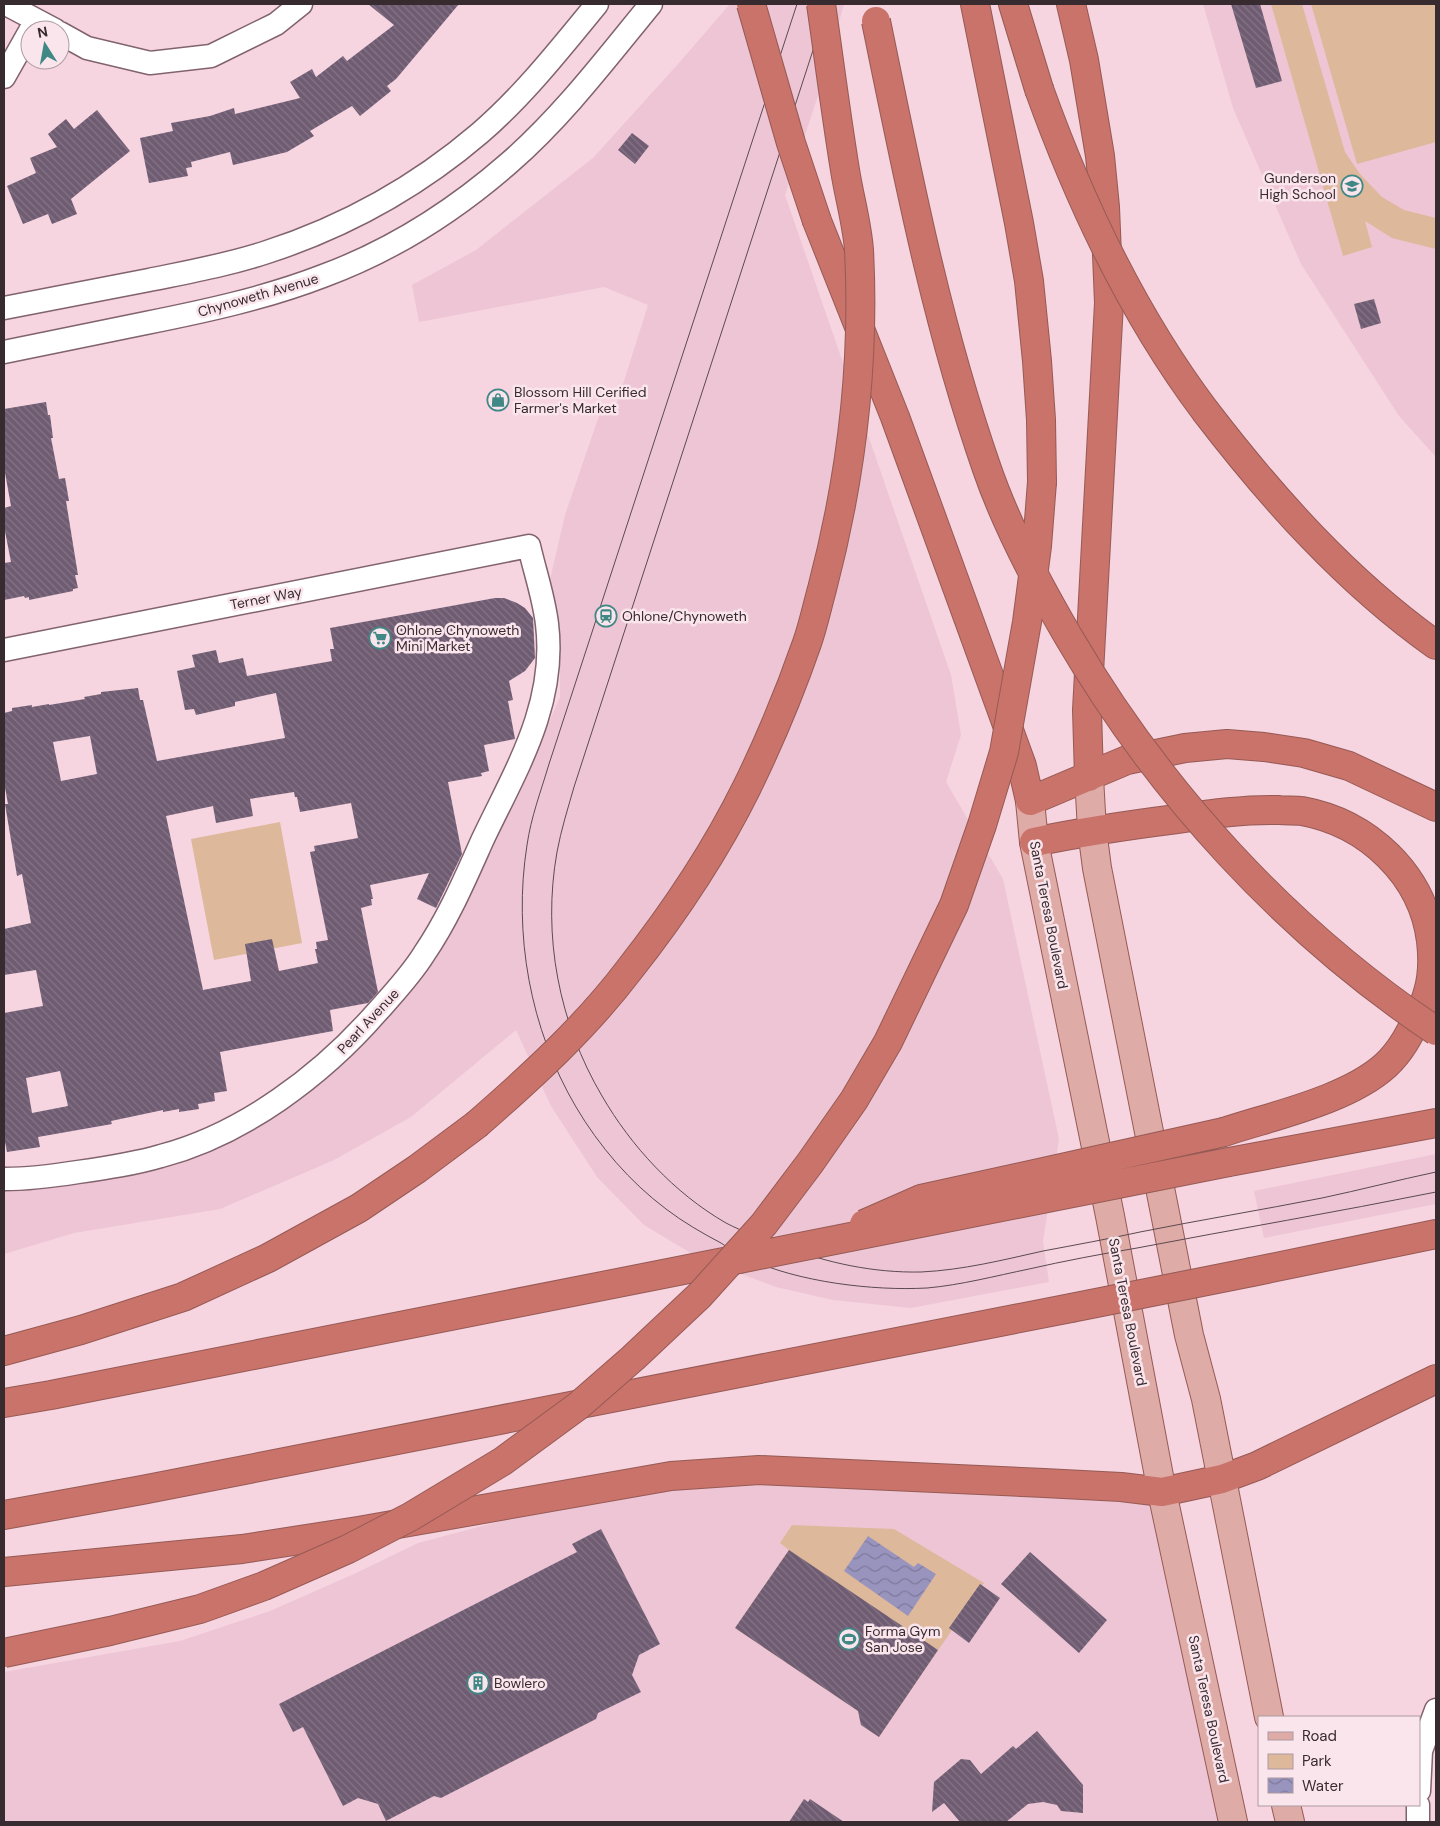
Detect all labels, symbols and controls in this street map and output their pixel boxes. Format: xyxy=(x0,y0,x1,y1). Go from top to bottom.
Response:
north arrow xyxy=(20,20,70,70)
text: N xyxy=(36,22,49,42)
place label: Gunderson High School xyxy=(1260,169,1336,203)
school or university icon: Gunderson High School xyxy=(1340,174,1364,198)
street label: Chynoweth Avenue xyxy=(196,269,320,321)
place label: Blossom Hill Cerified Farmer's Market xyxy=(514,383,646,417)
shop icon: Blossom Hill Cerified Farmer's Market xyxy=(486,388,510,412)
street label: Terner Way xyxy=(229,582,304,614)
station icon: Ohlone/Chynoweth xyxy=(594,604,618,628)
place label: Ohlone/Chynoweth xyxy=(622,607,747,625)
place label: Ohlone Chynoweth Mini Market xyxy=(396,621,519,655)
supermarket icon: Ohlone Chynoweth Mini Market xyxy=(368,626,392,650)
street label: Santa Teresa Boulevard xyxy=(1026,840,1072,990)
street label: Pearl Avenue xyxy=(333,985,403,1057)
street label: Santa Teresa Boulevard xyxy=(1105,1237,1151,1387)
place label: Forma Gym San Jose xyxy=(865,1622,940,1656)
sports icon: Forma Gym San Jose xyxy=(837,1627,861,1651)
street label: Santa Teresa Boulevard xyxy=(1185,1634,1233,1784)
building icon: Bowlero xyxy=(466,1671,490,1695)
place label: Bowlero xyxy=(494,1674,545,1692)
legend xyxy=(1258,1716,1420,1806)
text: Road xyxy=(1302,1726,1337,1746)
text: Park xyxy=(1302,1751,1332,1771)
text: Water xyxy=(1302,1776,1344,1796)

